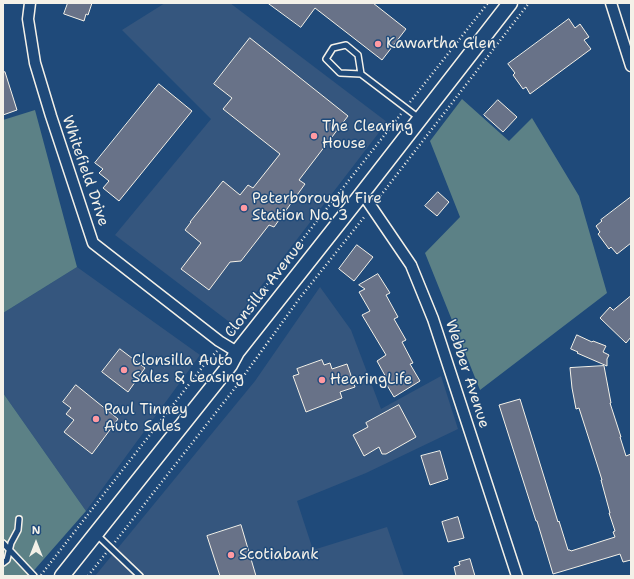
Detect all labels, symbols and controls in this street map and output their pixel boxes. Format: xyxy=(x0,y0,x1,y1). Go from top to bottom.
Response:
place label: Kawartha Glen xyxy=(386,35,496,53)
marker: Kawartha Glen xyxy=(373,39,383,49)
street label: Whitefield Drive xyxy=(58,113,112,229)
place label: The Clearing House xyxy=(322,118,413,153)
marker: The Clearing House xyxy=(309,131,319,141)
place label: Peterborough Fire Station No. 3 xyxy=(252,190,382,225)
marker: Peterborough Fire Station No. 3 xyxy=(239,203,249,213)
street label: Clonsilla Avenue xyxy=(221,237,309,341)
street label: Webber Avenue xyxy=(441,317,493,431)
place label: Clonsilla Auto Sales & Leasing xyxy=(132,352,244,387)
marker: Clonsilla Auto Sales & Leasing xyxy=(119,365,129,375)
place label: HearingLife xyxy=(330,371,412,389)
marker: HearingLife xyxy=(317,375,327,385)
place label: Paul Tinney Auto Sales xyxy=(104,401,188,436)
marker: Paul Tinney Auto Sales xyxy=(91,414,101,424)
north arrow xyxy=(16,523,56,563)
text: N xyxy=(32,523,40,538)
place label: Scotiabank xyxy=(239,546,319,564)
marker: Scotiabank xyxy=(226,550,236,560)

